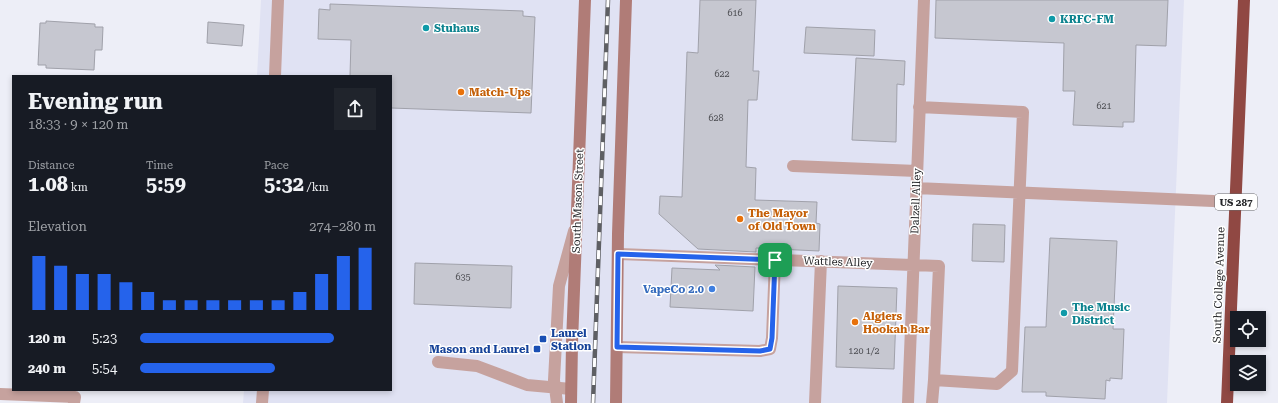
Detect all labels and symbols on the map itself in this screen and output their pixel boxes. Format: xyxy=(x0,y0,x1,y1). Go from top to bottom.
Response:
house number: 616 xyxy=(727,8,743,18)
place label: KRFC-FM xyxy=(1060,13,1114,26)
marker: KRFC-FM xyxy=(1047,14,1057,24)
place label: Stuhaus xyxy=(434,22,480,35)
marker: Stuhaus xyxy=(421,23,431,33)
house number: 622 xyxy=(714,69,730,79)
place label: Match-Ups xyxy=(469,86,531,99)
marker: Match-Ups xyxy=(456,87,466,97)
house number: 621 xyxy=(1096,101,1112,111)
house number: 628 xyxy=(708,113,724,123)
street label: South Mason Street xyxy=(570,149,586,253)
street label: Dalzell Alley xyxy=(908,167,924,234)
road number: US 287 xyxy=(1215,194,1257,210)
place label: The Mayor of Old Town xyxy=(748,207,817,233)
marker: The Mayor of Old Town xyxy=(735,214,745,224)
street label: South College Avenue xyxy=(1210,227,1228,343)
pin xyxy=(758,243,792,277)
street label: Wattles Alley xyxy=(803,254,873,270)
house number: 635 xyxy=(455,272,471,282)
place label: VapeCo 2.0 xyxy=(643,283,704,296)
marker: VapeCo 2.0 xyxy=(707,284,717,294)
place label: The Music District xyxy=(1072,301,1131,327)
marker: The Music District xyxy=(1059,308,1069,318)
place label: Algiers Hookah Bar xyxy=(863,310,930,336)
marker: Algiers Hookah Bar xyxy=(850,317,860,327)
place label: Laurel Station xyxy=(551,327,592,353)
marker: Laurel Station xyxy=(538,334,548,344)
place label: Mason and Laurel xyxy=(429,343,529,356)
marker: Mason and Laurel xyxy=(532,344,542,354)
house number: 120 1/2 xyxy=(848,346,880,356)

